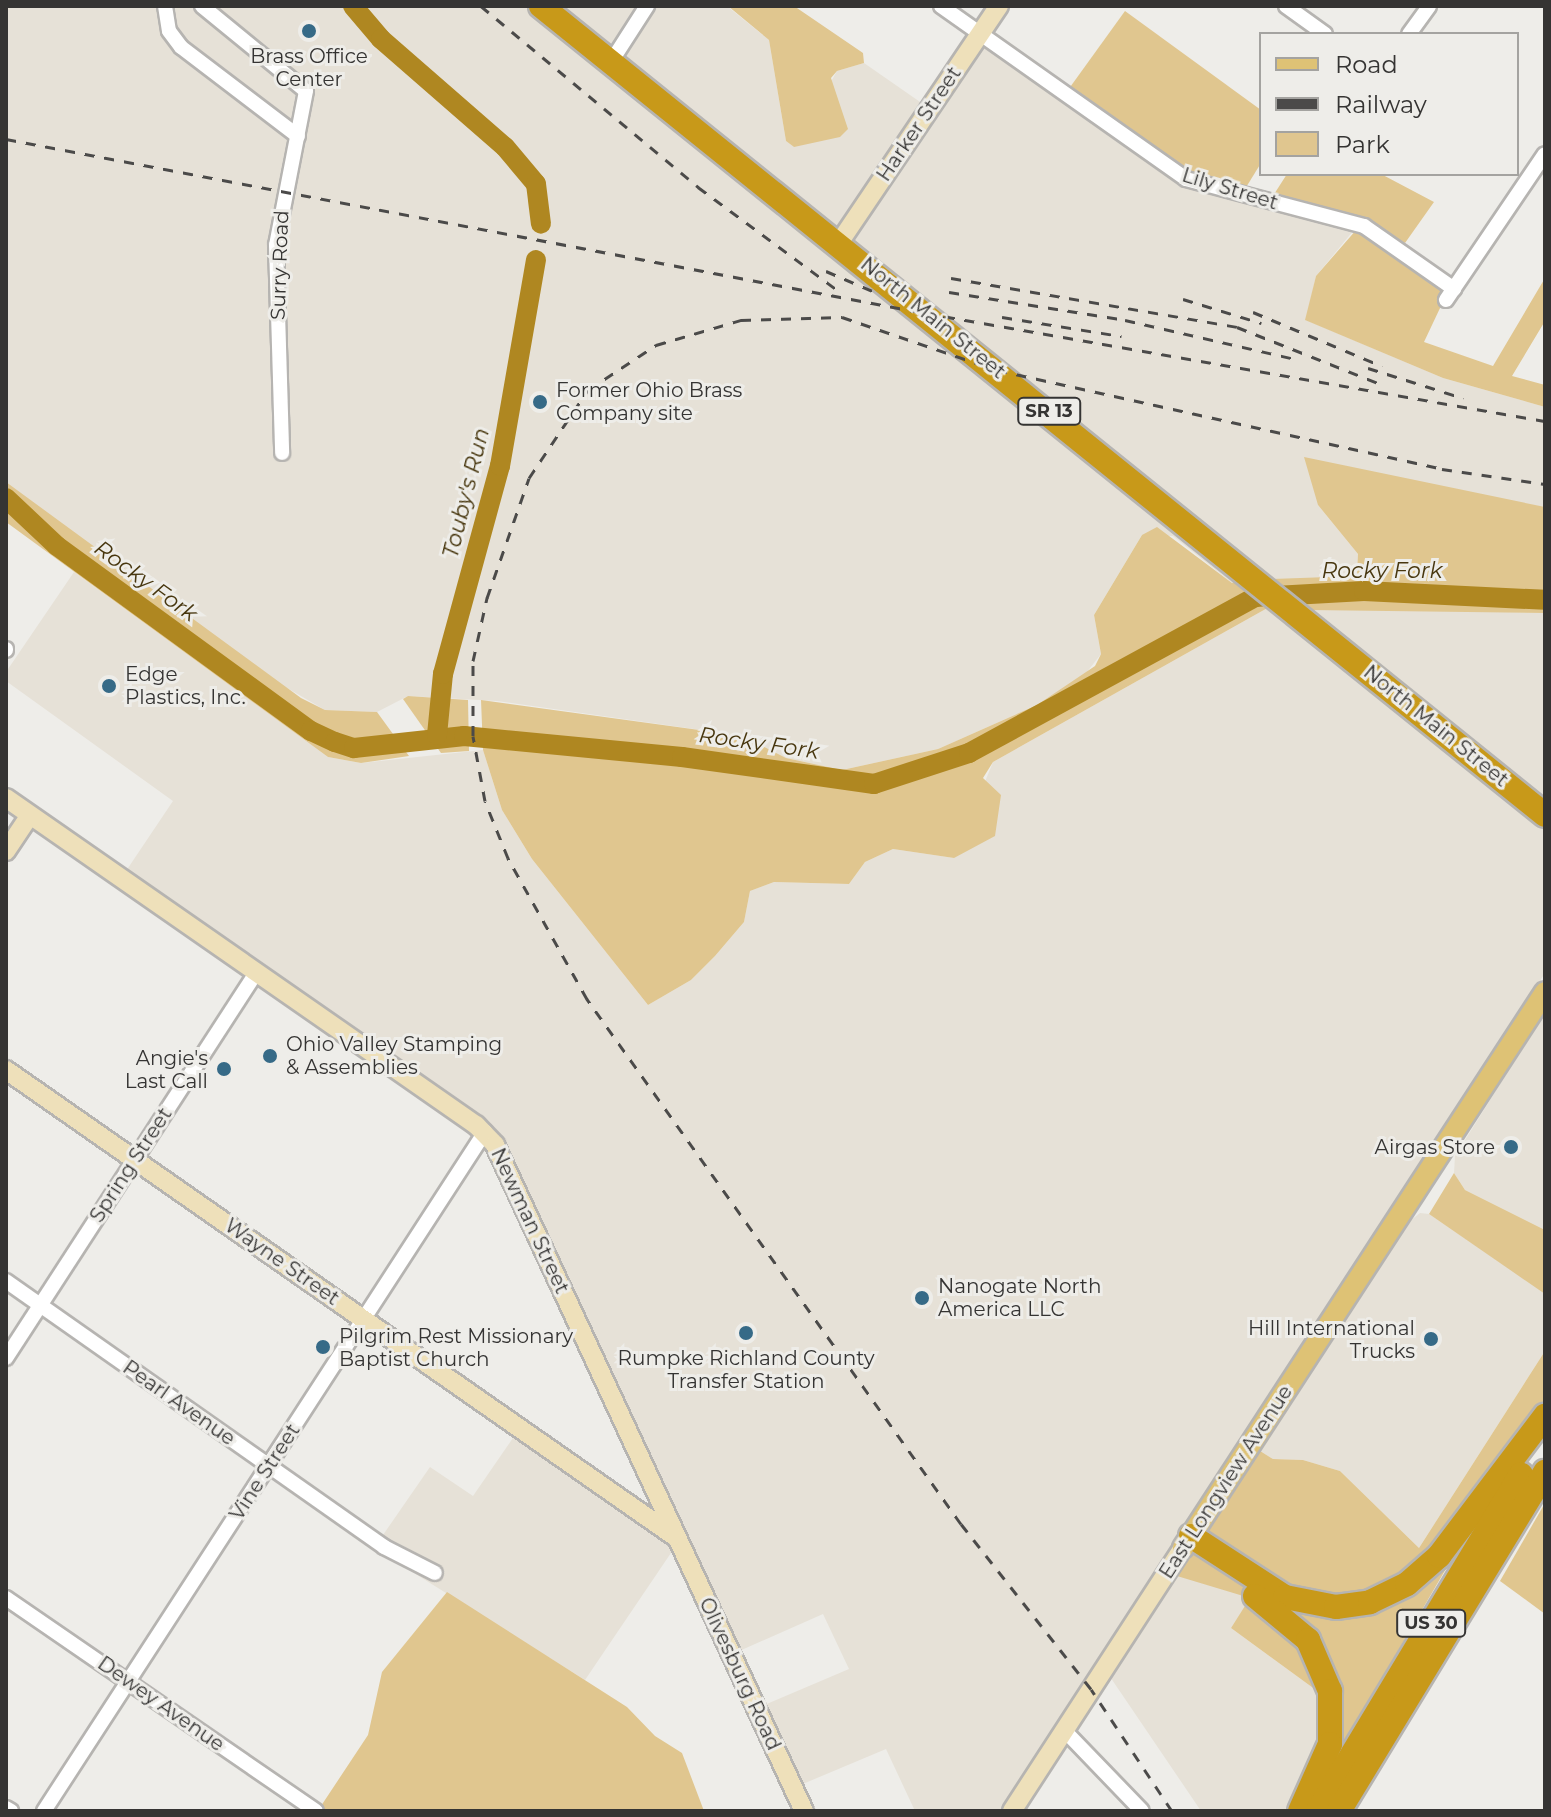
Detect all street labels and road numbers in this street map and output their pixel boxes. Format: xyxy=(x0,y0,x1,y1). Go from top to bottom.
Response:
street label: Harker Street xyxy=(872,62,966,186)
street label: Lily Street xyxy=(1179,163,1281,215)
street label: Surry Road xyxy=(266,210,294,320)
street label: North Main Street xyxy=(856,252,1010,384)
road number: SR 13 xyxy=(1017,397,1081,425)
street label: North Main Street xyxy=(1359,660,1513,792)
street label: Spring Street xyxy=(85,1103,177,1227)
street label: Newman Street xyxy=(486,1144,574,1298)
street label: Wayne Street xyxy=(220,1214,344,1310)
street label: Pearl Avenue xyxy=(118,1355,240,1451)
street label: East Longview Avenue xyxy=(1154,1381,1298,1583)
street label: Vine Street xyxy=(225,1419,305,1525)
street label: Olivesburg Road xyxy=(694,1594,786,1754)
road number: US 30 xyxy=(1395,1609,1467,1637)
street label: Dewey Avenue xyxy=(93,1651,229,1757)

